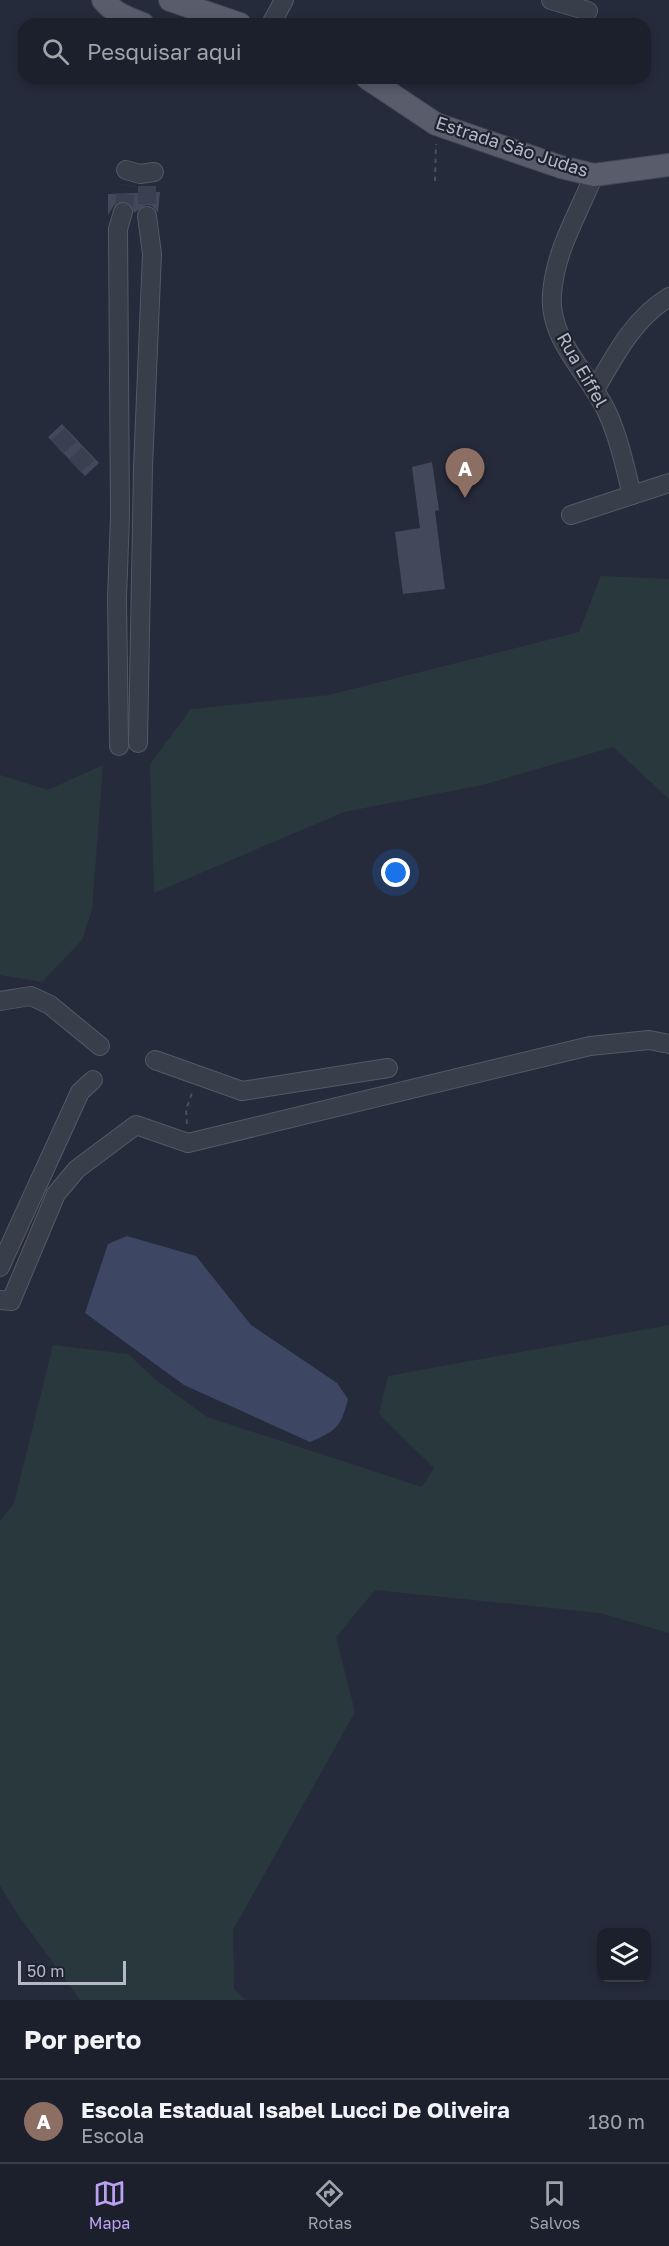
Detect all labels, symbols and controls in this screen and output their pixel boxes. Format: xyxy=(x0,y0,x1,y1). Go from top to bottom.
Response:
search box xyxy=(18,18,651,84)
icon: search xyxy=(39,35,72,68)
text: Pesquisar aqui xyxy=(87,38,242,65)
street label: Estrada São Judas xyxy=(433,111,591,181)
street label: Rua Eiffel xyxy=(553,328,613,411)
pin: A xyxy=(446,448,484,498)
your location xyxy=(381,858,410,887)
map controls xyxy=(597,1928,651,1982)
button: layers xyxy=(597,1928,651,1982)
scale bar xyxy=(18,1958,126,1986)
text: 50 m xyxy=(27,1961,64,1981)
text: Por perto xyxy=(24,2024,141,2055)
text: Escola Estadual Isabel Lucci De Oliveira xyxy=(81,2096,510,2123)
text: A xyxy=(36,2109,51,2133)
text: 180 m xyxy=(588,2109,645,2133)
text: Escola xyxy=(81,2123,144,2147)
tab: Mapa xyxy=(89,2177,130,2233)
tab: Rotas xyxy=(308,2177,352,2233)
tab: Salvos xyxy=(529,2177,580,2233)

